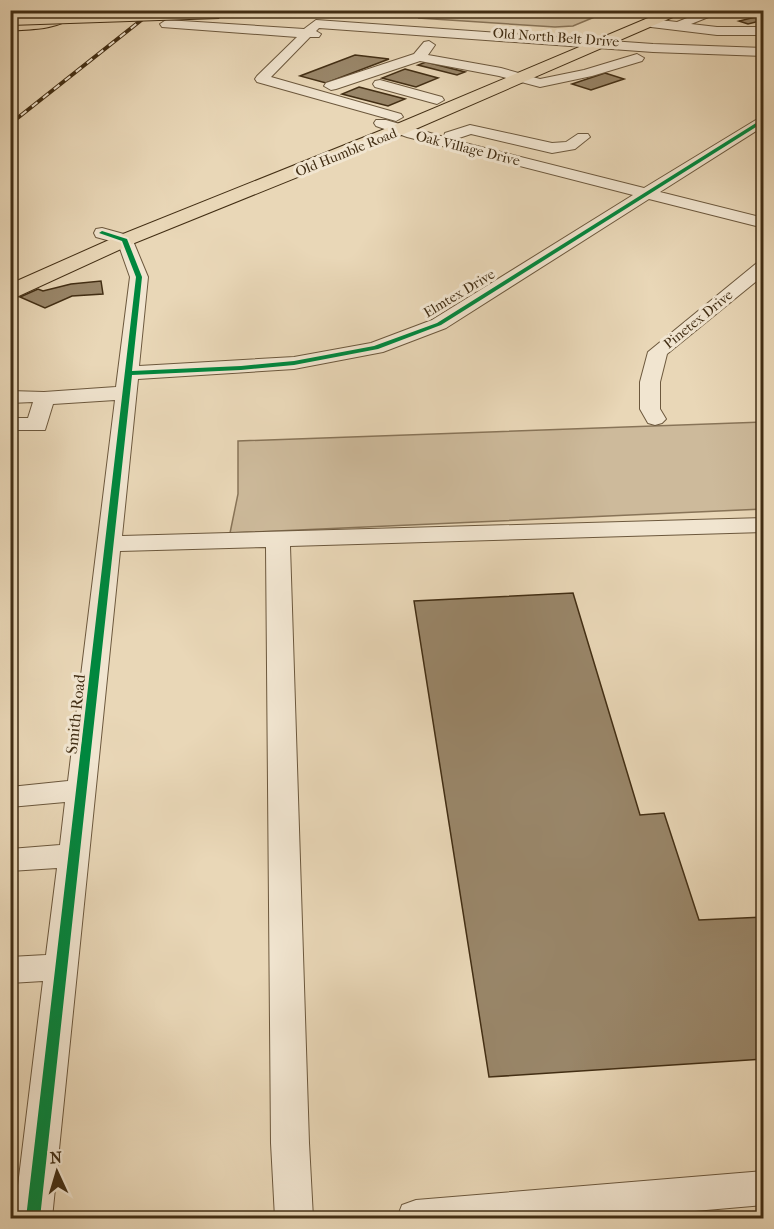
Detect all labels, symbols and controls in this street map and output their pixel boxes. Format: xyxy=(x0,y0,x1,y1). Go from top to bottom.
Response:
street label: Old North Belt Drive xyxy=(492,25,620,50)
street label: Old Humble Road xyxy=(293,124,400,181)
street label: Oak Village Drive xyxy=(414,127,522,170)
street label: Elmtex Drive xyxy=(420,265,498,321)
street label: Pinetex Drive xyxy=(660,286,736,352)
street label: Smith Road xyxy=(62,673,89,755)
north arrow xyxy=(27,1142,87,1202)
text: N xyxy=(49,1148,64,1167)

